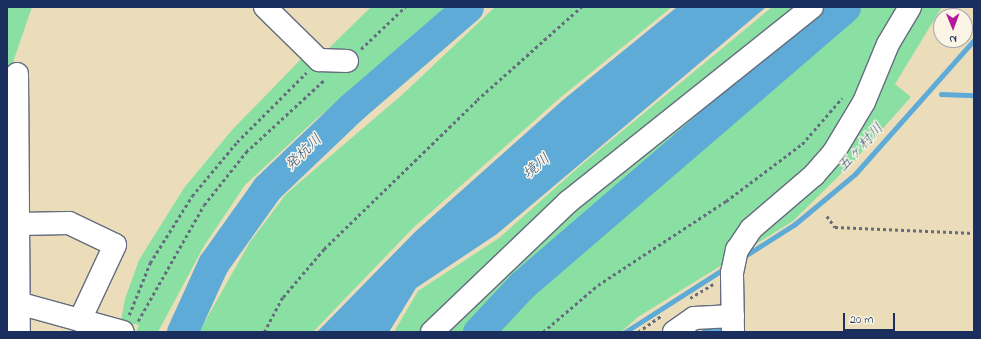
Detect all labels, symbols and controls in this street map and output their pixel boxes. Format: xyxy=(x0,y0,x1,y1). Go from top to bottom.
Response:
north arrow xyxy=(933,8,973,48)
text: N xyxy=(949,31,957,47)
water label: 五ヶ村川 xyxy=(834,120,888,176)
water label: 発杭川 xyxy=(282,131,326,175)
water label: 境川 xyxy=(520,150,554,184)
scale bar xyxy=(845,305,897,331)
text: 20 m xyxy=(850,311,873,329)

